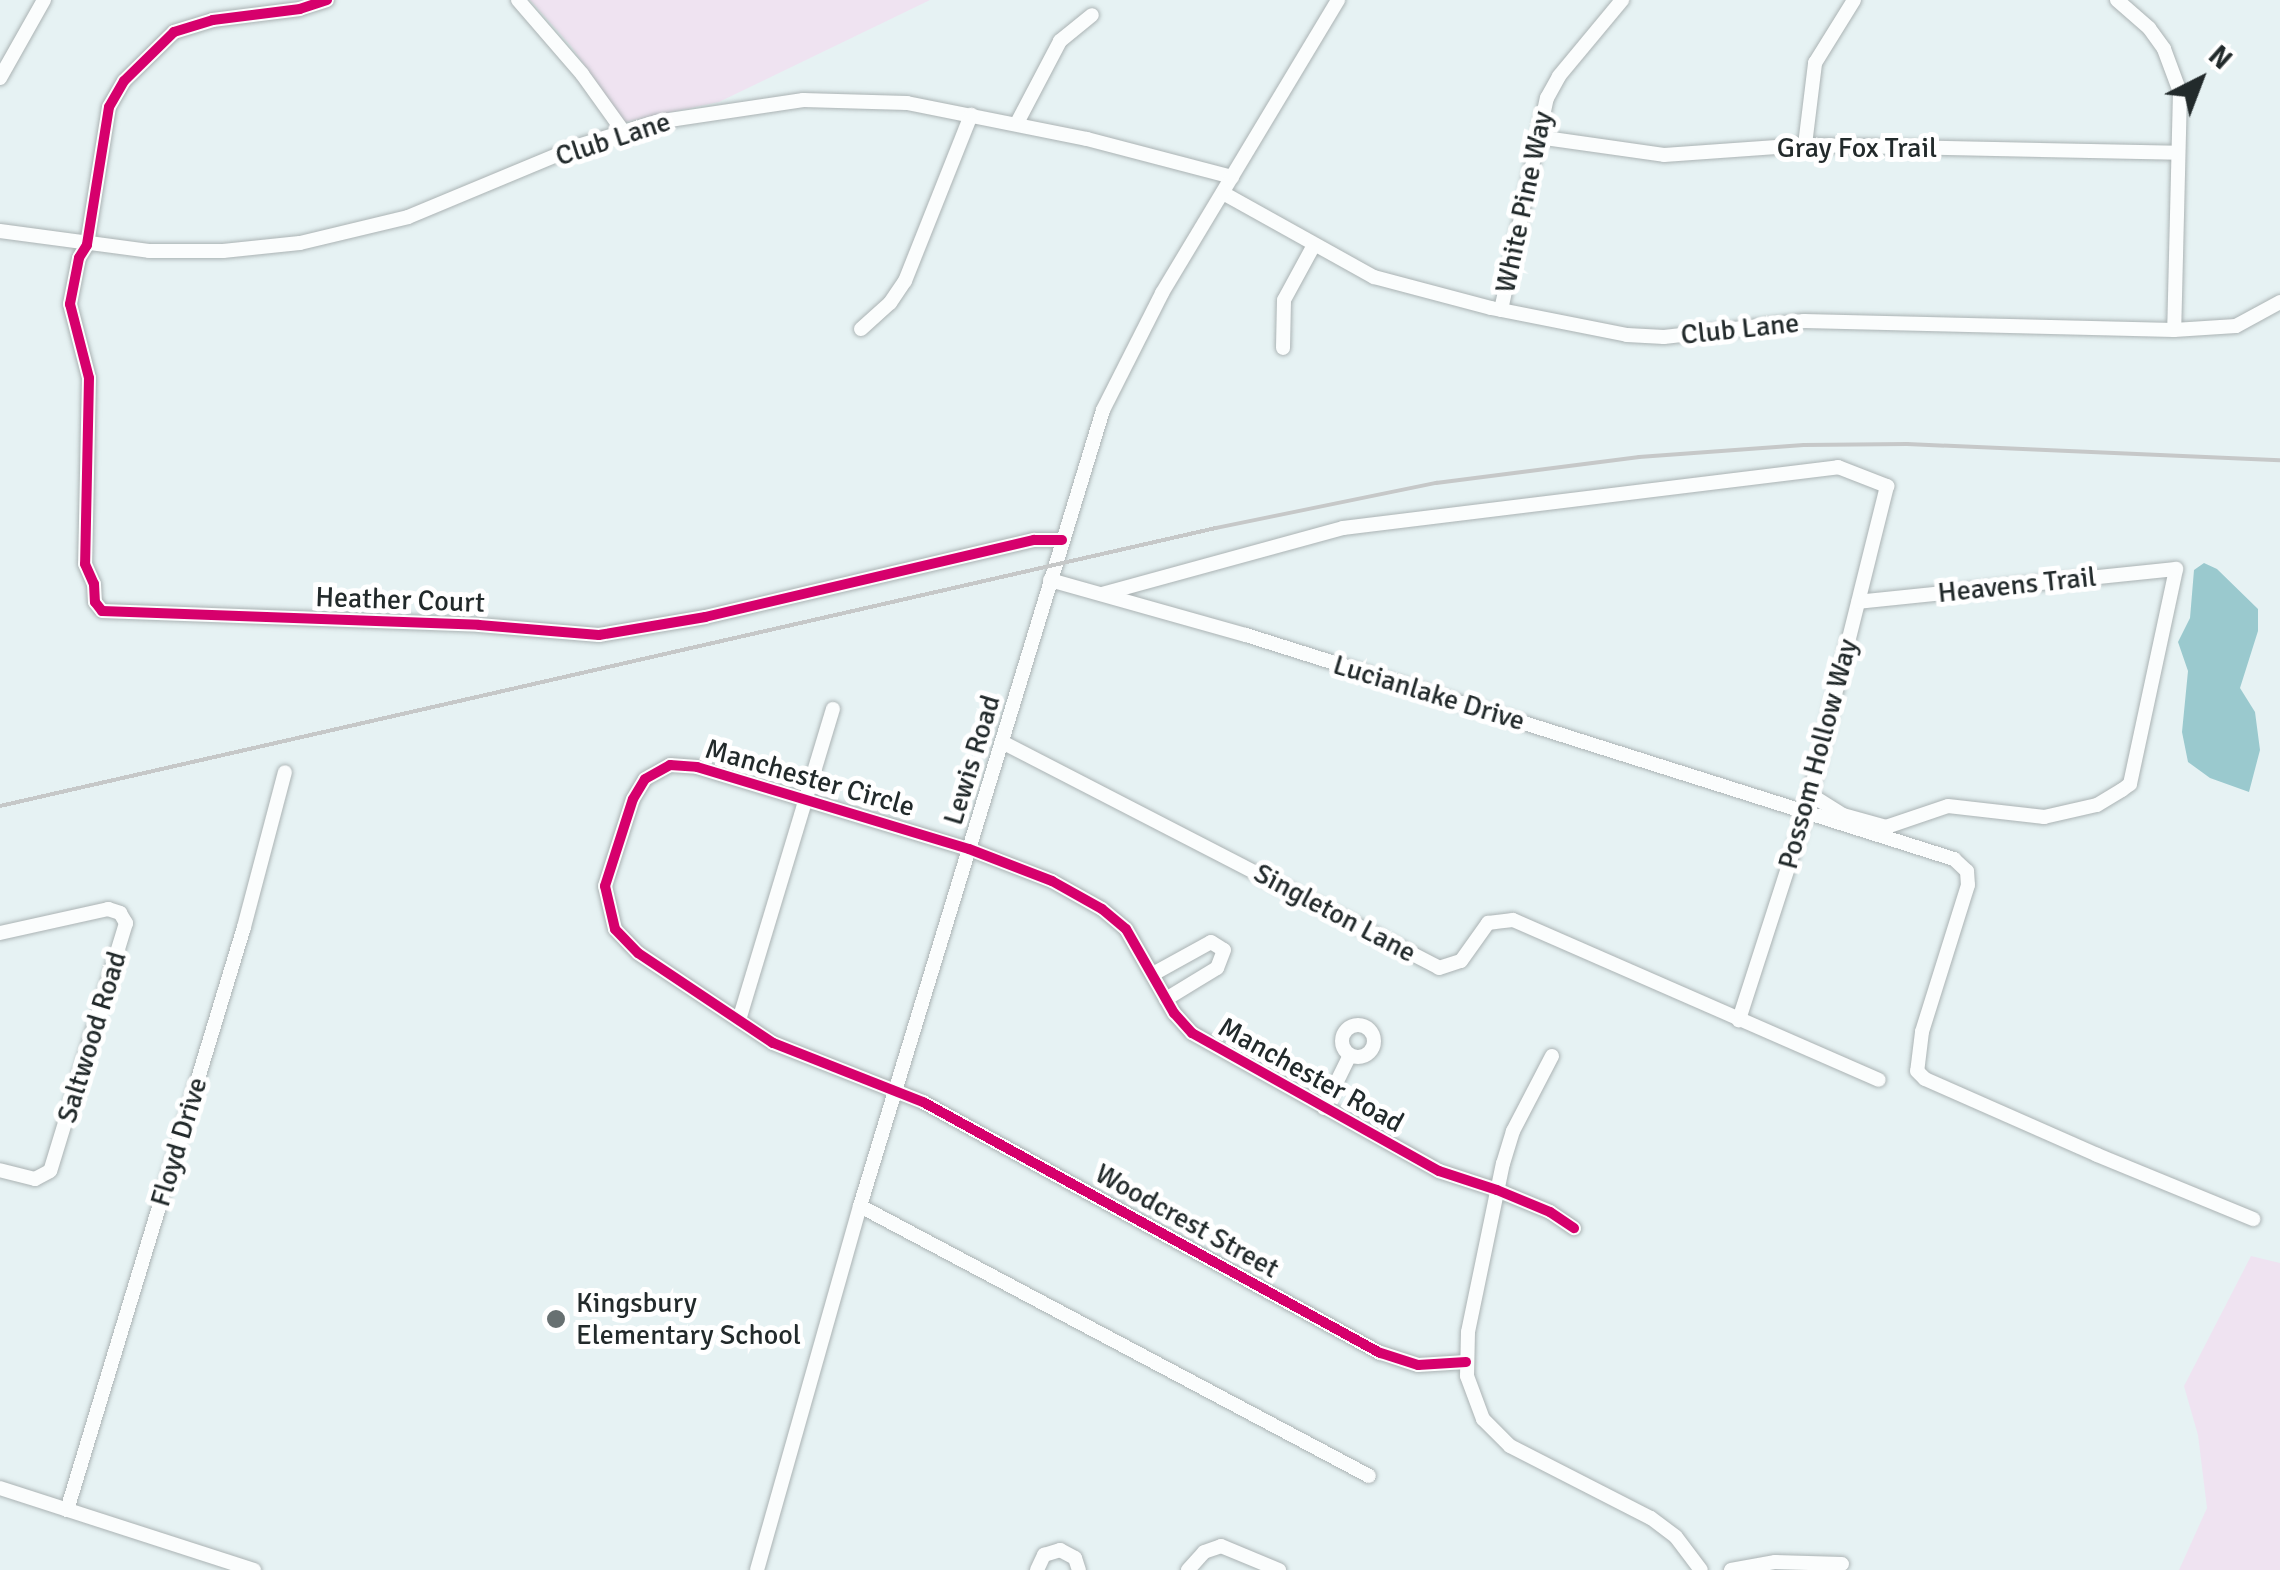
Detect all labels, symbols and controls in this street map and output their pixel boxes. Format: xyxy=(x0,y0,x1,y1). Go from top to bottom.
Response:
north arrow xyxy=(2150,30,2250,130)
text: N xyxy=(2201,39,2239,77)
street label: Club Lane xyxy=(551,105,675,173)
street label: White Pine Way xyxy=(1488,108,1560,296)
street label: Gray Fox Trail xyxy=(1777,131,1937,165)
street label: Club Lane xyxy=(1679,306,1801,352)
street label: Heavens Trail xyxy=(1936,560,2098,610)
street label: Heather Court xyxy=(315,580,485,620)
street label: Possom Hollow Way xyxy=(1771,635,1865,873)
street label: Lucianlake Drive xyxy=(1329,648,1529,738)
street label: Lewis Road xyxy=(936,691,1008,829)
street label: Manchester Circle xyxy=(701,732,919,824)
street label: Singleton Lane xyxy=(1248,856,1422,970)
street label: Saltwood Road xyxy=(50,947,134,1127)
street label: Manchester Road xyxy=(1212,1010,1410,1140)
street label: Floyd Drive xyxy=(143,1073,215,1211)
street label: Woodcrest Street xyxy=(1089,1157,1285,1285)
place label: Kingsbury Elementary School xyxy=(576,1286,801,1352)
marker: Kingsbury Elementary School xyxy=(545,1308,567,1330)

